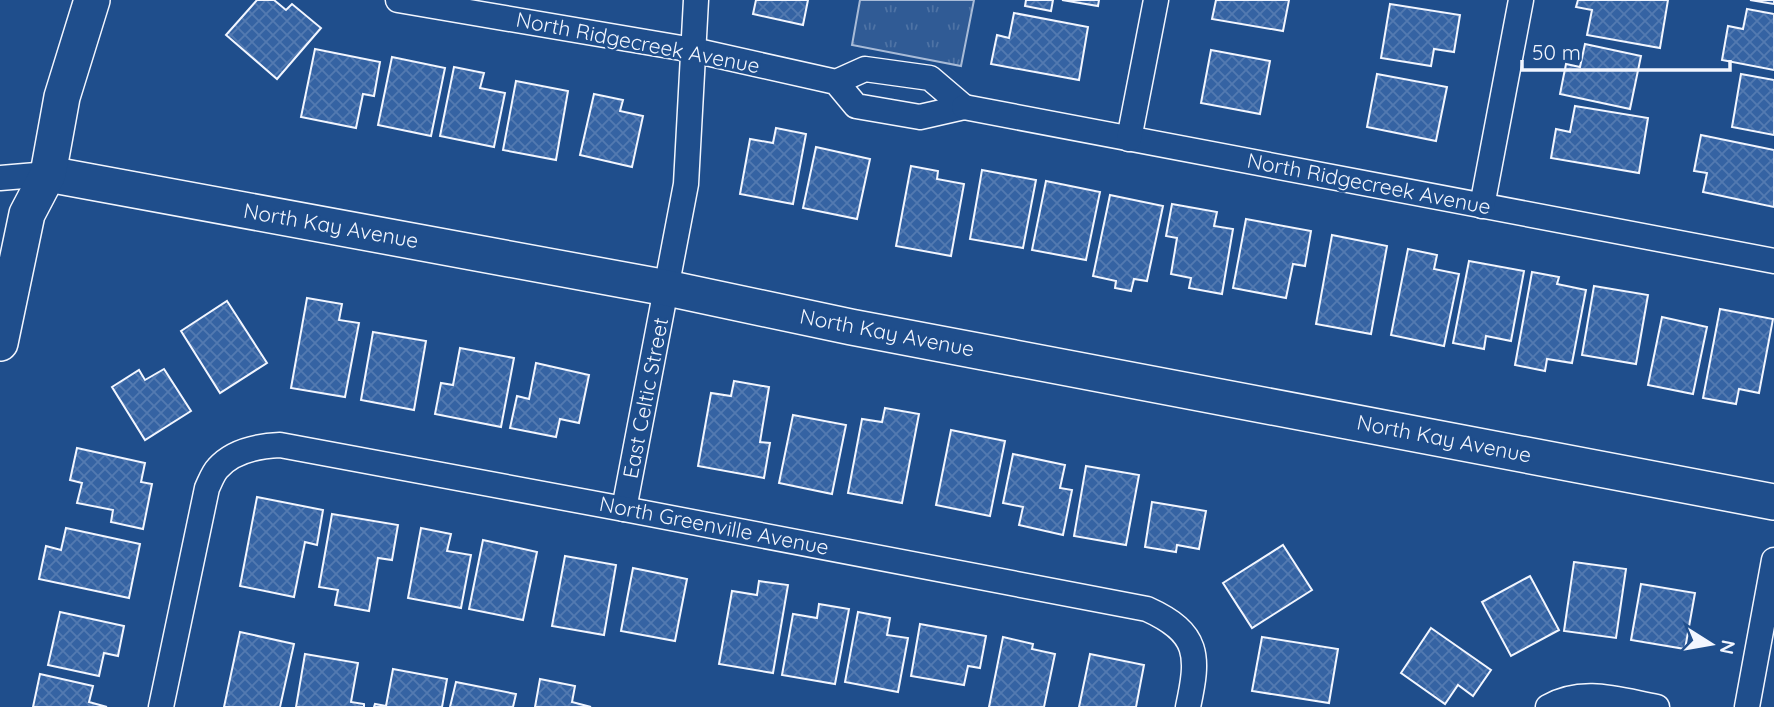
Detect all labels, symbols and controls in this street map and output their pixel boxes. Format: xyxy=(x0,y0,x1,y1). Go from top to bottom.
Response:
street label: North Ridgecreek Avenue xyxy=(514,6,762,78)
scale bar xyxy=(1522,28,1730,72)
text: 50 m xyxy=(1532,39,1581,65)
street label: North Ridgecreek Avenue xyxy=(1245,147,1493,219)
street label: North Kay Avenue xyxy=(242,197,421,253)
street label: North Kay Avenue xyxy=(798,302,977,362)
street label: East Celtic Street xyxy=(617,315,673,480)
street label: North Kay Avenue xyxy=(1355,408,1534,468)
street label: North Greenville Avenue xyxy=(597,490,831,560)
north arrow xyxy=(1676,609,1746,679)
text: N xyxy=(1715,638,1741,656)

